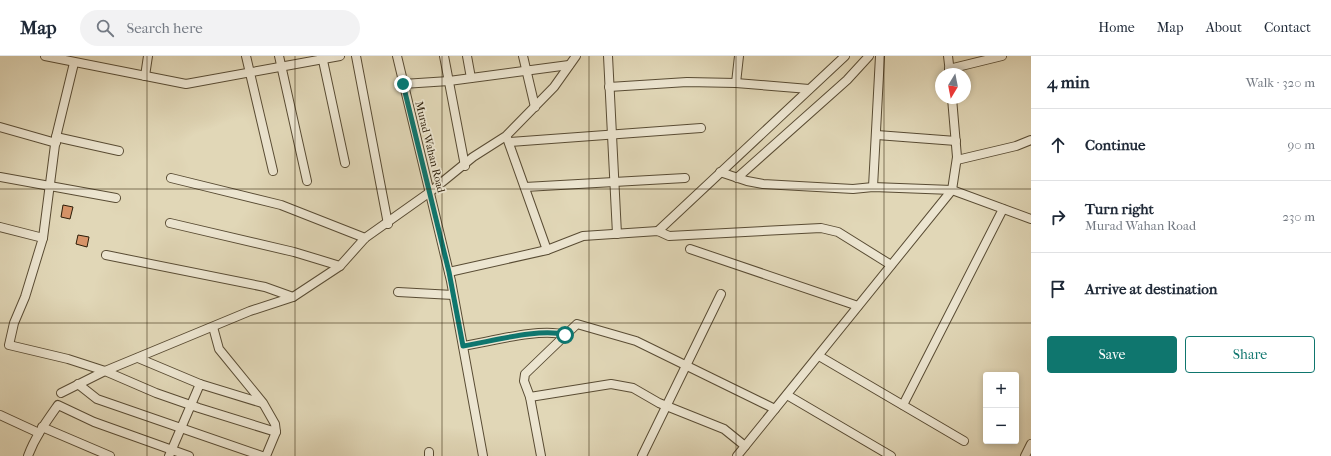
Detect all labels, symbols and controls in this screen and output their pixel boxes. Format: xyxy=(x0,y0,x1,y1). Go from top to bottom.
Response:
search box xyxy=(80,10,360,46)
text: Map xyxy=(20,17,56,39)
icon: search xyxy=(94,17,116,39)
text: Search here xyxy=(126,19,203,37)
text: Home xyxy=(1098,19,1135,36)
text: Map xyxy=(1157,19,1184,36)
text: About xyxy=(1206,19,1242,36)
text: Contact xyxy=(1264,19,1311,36)
north arrow xyxy=(935,68,971,104)
text: 4 min xyxy=(1047,72,1090,92)
route end xyxy=(394,75,412,93)
text: Walk · 320 m xyxy=(1246,75,1315,90)
street label: Murad Wahan Road xyxy=(412,100,448,195)
icon: ahead xyxy=(1047,134,1069,156)
text: Continue xyxy=(1085,136,1145,154)
text: 90 m xyxy=(1287,137,1315,152)
text: Turn right xyxy=(1085,200,1154,218)
icon: right xyxy=(1047,206,1069,228)
text: 230 m xyxy=(1282,209,1315,224)
text: Murad Wahan Road xyxy=(1085,218,1196,233)
icon: arrive xyxy=(1047,278,1069,300)
text: Arrive at destination xyxy=(1085,280,1217,298)
route start xyxy=(556,326,574,344)
button: Save xyxy=(1047,336,1177,373)
button: Share xyxy=(1185,336,1315,373)
map controls xyxy=(983,372,1019,444)
button: + xyxy=(983,372,1019,408)
button: − xyxy=(983,408,1019,444)

